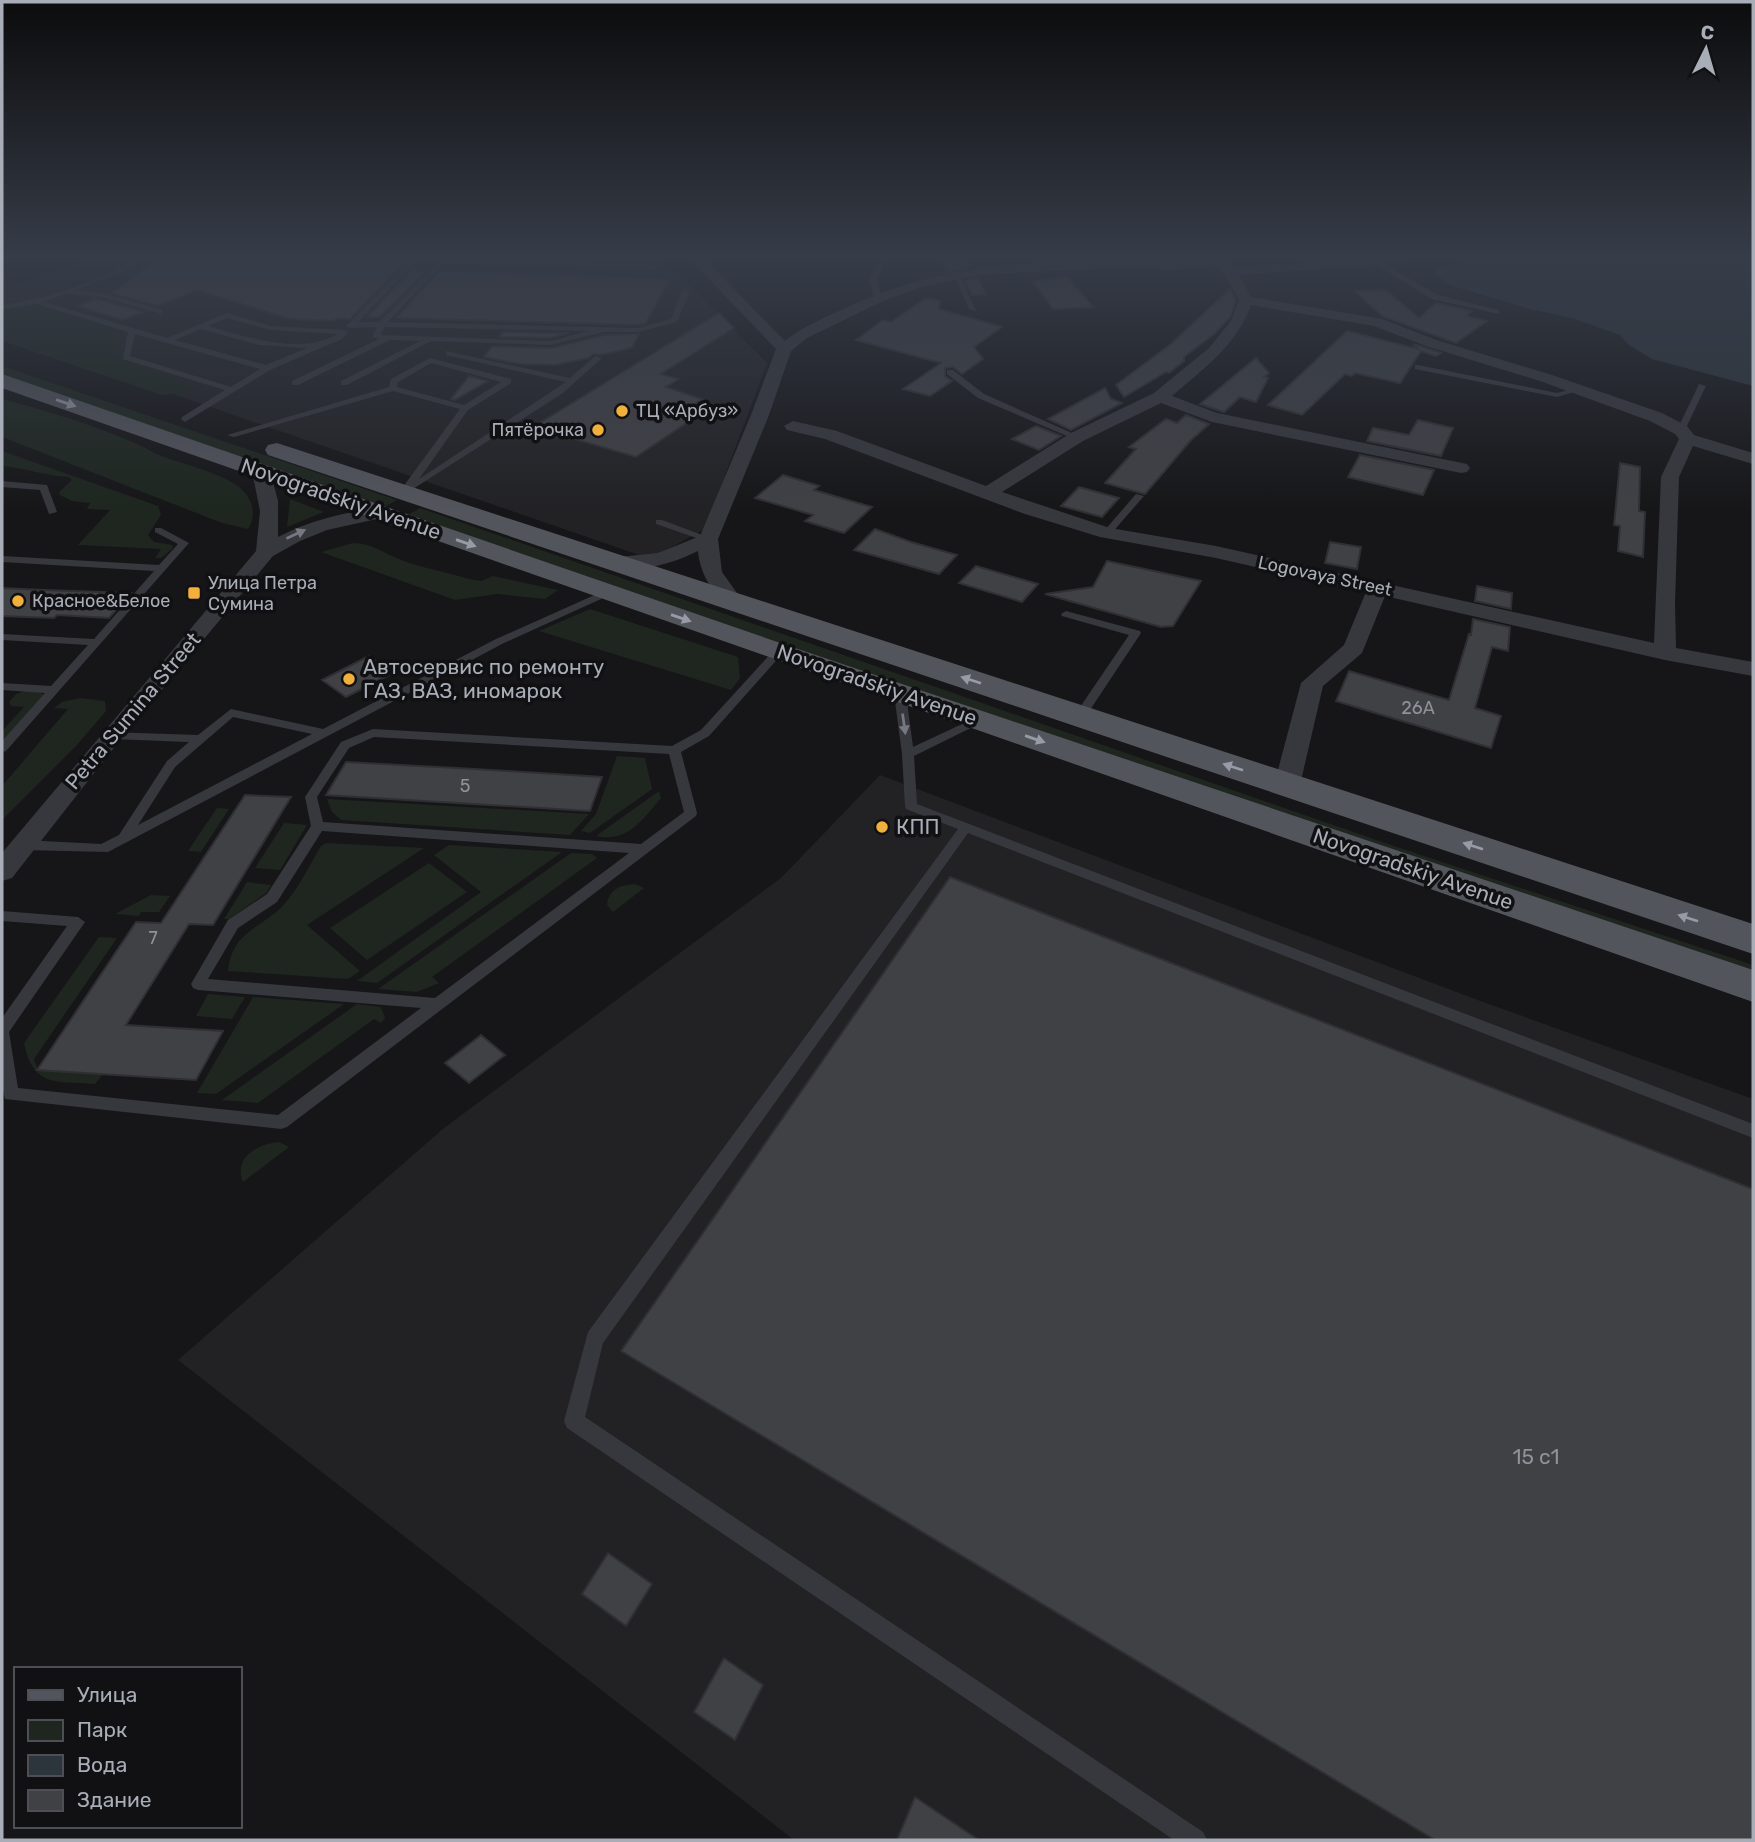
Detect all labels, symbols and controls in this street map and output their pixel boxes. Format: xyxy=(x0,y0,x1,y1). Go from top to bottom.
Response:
north arrow xyxy=(1671,14,1741,84)
text: С xyxy=(1700,21,1715,45)
one-way arrow xyxy=(56,398,77,409)
place label: ТЦ «Арбуз» xyxy=(636,400,738,422)
marker: ТЦ «Арбуз» xyxy=(614,403,630,419)
place label: Пятёрочка xyxy=(491,419,584,441)
marker: Пятёрочка xyxy=(590,422,606,438)
street label: Novogradskiy Avenue xyxy=(238,453,444,544)
one-way arrow xyxy=(286,528,306,540)
one-way arrow xyxy=(455,538,476,549)
street label: Logovaya Street xyxy=(1256,551,1394,601)
place label: Улица Петра Сумина xyxy=(208,572,317,615)
marker: Улица Петра Сумина xyxy=(186,585,202,601)
place label: Красное&Белое xyxy=(32,590,170,612)
marker: Красное&Белое xyxy=(10,593,26,609)
one-way arrow xyxy=(670,613,691,624)
street label: Petra Sumina Street xyxy=(60,627,206,794)
street label: Novogradskiy Avenue xyxy=(774,639,980,730)
place label: Автосервис по ремонту ГАЗ, ВАЗ, иномарок xyxy=(363,654,604,703)
marker: Автосервис по ремонту ГАЗ, ВАЗ, иномарок xyxy=(341,671,357,687)
one-way arrow xyxy=(960,674,981,685)
house number: 26А xyxy=(1401,697,1435,719)
one-way arrow xyxy=(899,713,910,735)
one-way arrow xyxy=(1025,734,1046,745)
one-way arrow xyxy=(1223,761,1244,772)
house number: 5 xyxy=(460,775,470,797)
place label: КПП xyxy=(896,814,939,839)
marker: КПП xyxy=(874,819,890,835)
street label: Novogradskiy Avenue xyxy=(1310,823,1516,914)
one-way arrow xyxy=(1462,840,1483,851)
one-way arrow xyxy=(1678,912,1699,923)
house number: 7 xyxy=(148,927,158,949)
house number: 15 с1 xyxy=(1512,1444,1560,1469)
legend xyxy=(14,1667,242,1828)
text: Улица xyxy=(77,1682,137,1707)
text: Парк xyxy=(77,1717,127,1742)
text: Вода xyxy=(77,1752,127,1777)
text: Здание xyxy=(77,1787,152,1812)

